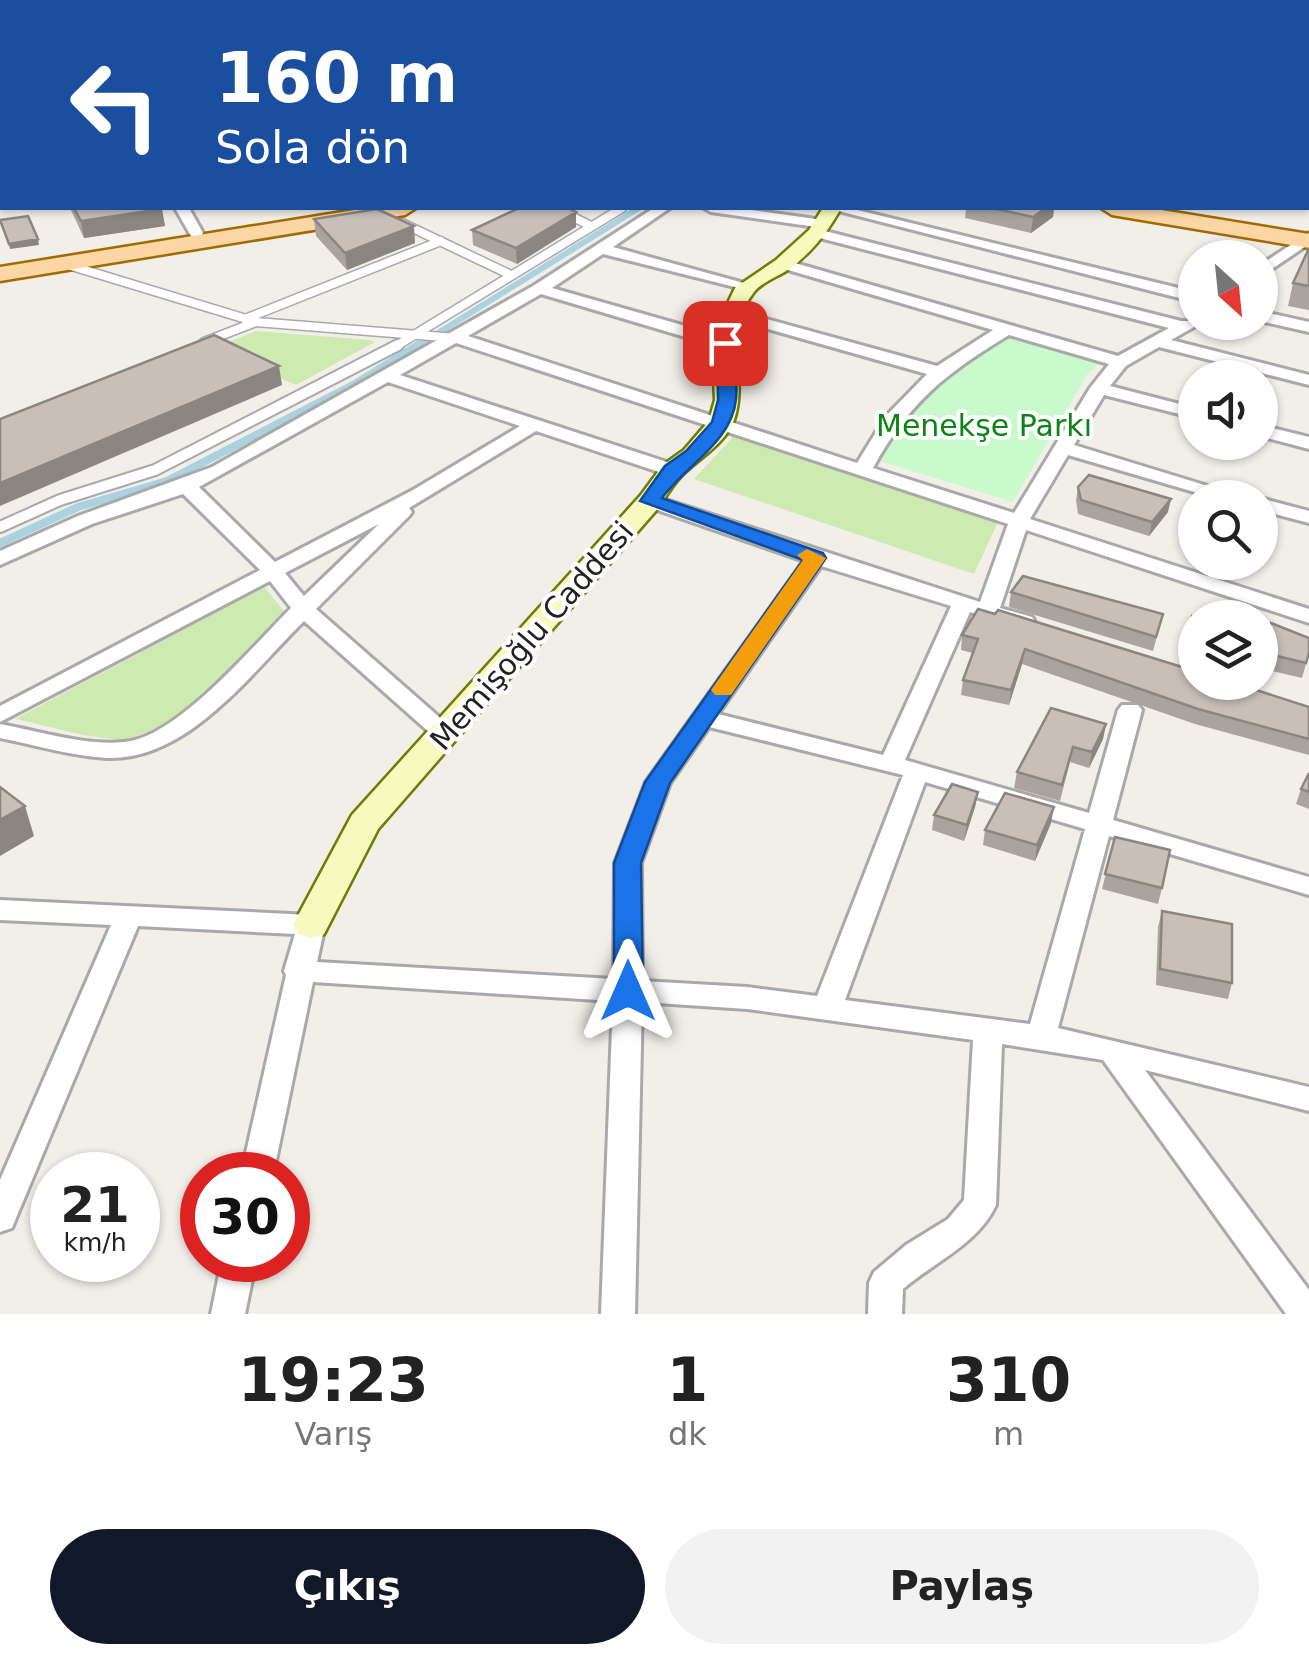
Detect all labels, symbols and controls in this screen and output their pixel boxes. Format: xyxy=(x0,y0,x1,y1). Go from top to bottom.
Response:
text: 160 m xyxy=(215,37,458,119)
icon: left xyxy=(50,40,180,170)
text: Sola dön xyxy=(215,121,410,174)
north arrow xyxy=(1178,240,1278,340)
map controls xyxy=(1178,240,1278,700)
pin xyxy=(683,301,768,386)
icon: arrive xyxy=(698,316,753,371)
button: sound xyxy=(1178,360,1278,460)
park label: Menekşe Parkı xyxy=(876,408,1092,443)
button: search xyxy=(1178,480,1278,580)
street label: Memişoğlu Caddesi xyxy=(423,514,641,757)
button: layers xyxy=(1178,600,1278,700)
position arrow xyxy=(576,939,680,1043)
speed limit sign: 30 xyxy=(180,1152,310,1282)
text: 21 xyxy=(60,1176,130,1234)
text: km/h xyxy=(63,1228,127,1257)
text: 19:23 xyxy=(238,1345,429,1415)
text: 1 xyxy=(667,1345,708,1415)
text: 310 xyxy=(946,1345,1071,1415)
text: Varış xyxy=(294,1415,372,1453)
text: dk xyxy=(668,1415,707,1453)
text: m xyxy=(993,1415,1024,1453)
button: Çıkış xyxy=(50,1529,645,1644)
button: Paylaş xyxy=(665,1529,1259,1644)

